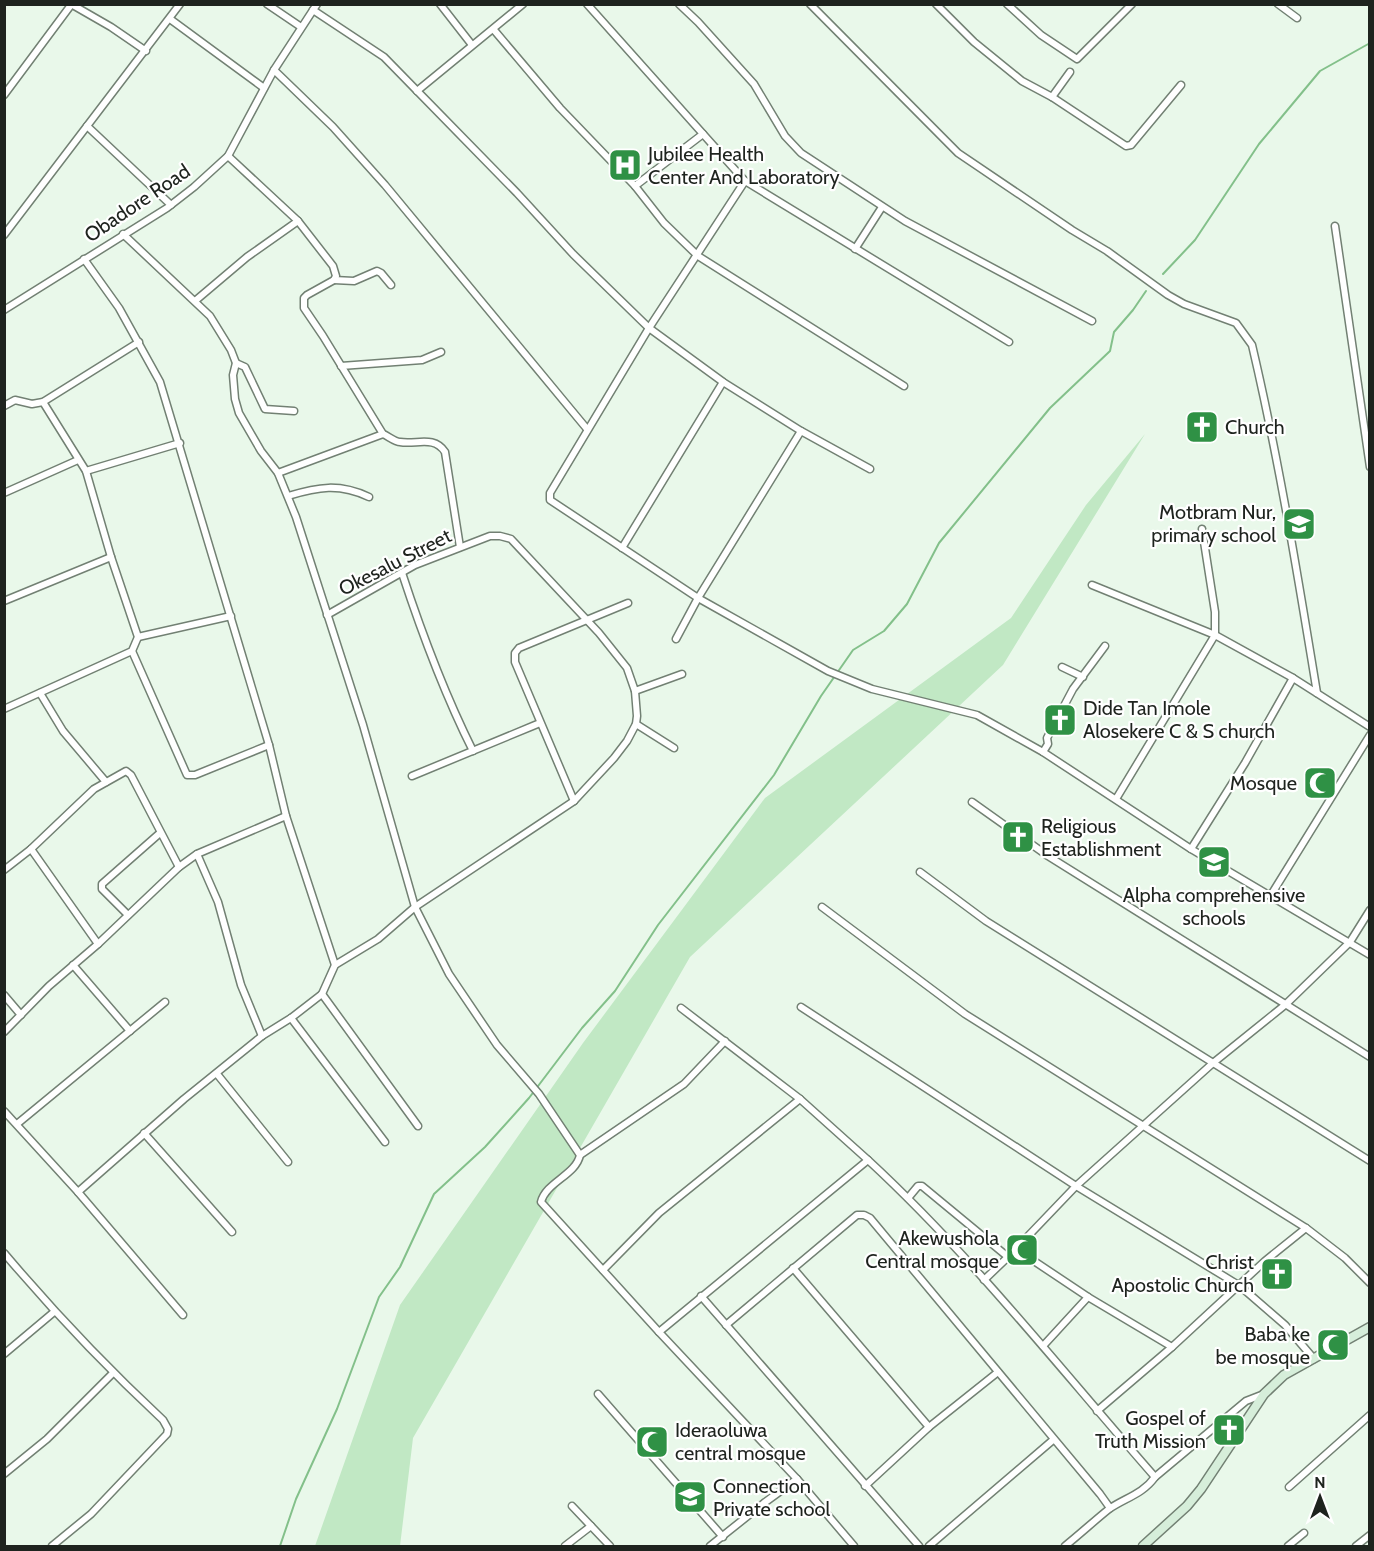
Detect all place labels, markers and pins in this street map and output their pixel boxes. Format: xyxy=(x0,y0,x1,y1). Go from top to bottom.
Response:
place label: Jubilee Health Center And Laboratory xyxy=(647,142,840,189)
hospital icon: Jubilee Health Center And Laboratory xyxy=(607,147,643,183)
church icon: Church xyxy=(1184,409,1220,445)
place label: Church xyxy=(1225,415,1285,439)
place label: Motbram Nur, primary school xyxy=(1151,500,1276,547)
school or university icon: Motbram Nur, primary school xyxy=(1281,506,1317,542)
place label: Dide Tan Imole Alosekere C & S church xyxy=(1083,696,1275,743)
church icon: Dide Tan Imole Alosekere C & S church xyxy=(1042,702,1078,738)
mosque icon: Mosque xyxy=(1302,765,1338,801)
place label: Mosque xyxy=(1230,771,1297,795)
place label: Religious Establishment xyxy=(1041,814,1162,861)
church icon: Religious Establishment xyxy=(1000,819,1036,855)
school or university icon: Alpha comprehensive schools xyxy=(1196,844,1232,880)
place label: Alpha comprehensive schools xyxy=(1123,883,1305,930)
place label: Akewushola Central mosque xyxy=(865,1226,999,1273)
mosque icon: Akewushola Central mosque xyxy=(1004,1232,1040,1268)
place label: Christ Apostolic Church xyxy=(1111,1250,1254,1297)
church icon: Christ Apostolic Church xyxy=(1259,1256,1295,1292)
place label: Baba ke be mosque xyxy=(1215,1322,1310,1369)
mosque icon: Baba ke be mosque xyxy=(1315,1327,1351,1363)
place label: Gospel of Truth Mission xyxy=(1095,1406,1206,1453)
church icon: Gospel of Truth Mission xyxy=(1211,1412,1247,1448)
place label: Ideraoluwa central mosque xyxy=(675,1418,806,1465)
mosque icon: Ideraoluwa central mosque xyxy=(634,1424,670,1460)
place label: Connection Private school xyxy=(713,1474,831,1521)
school or university icon: Connection Private school xyxy=(672,1479,708,1515)

